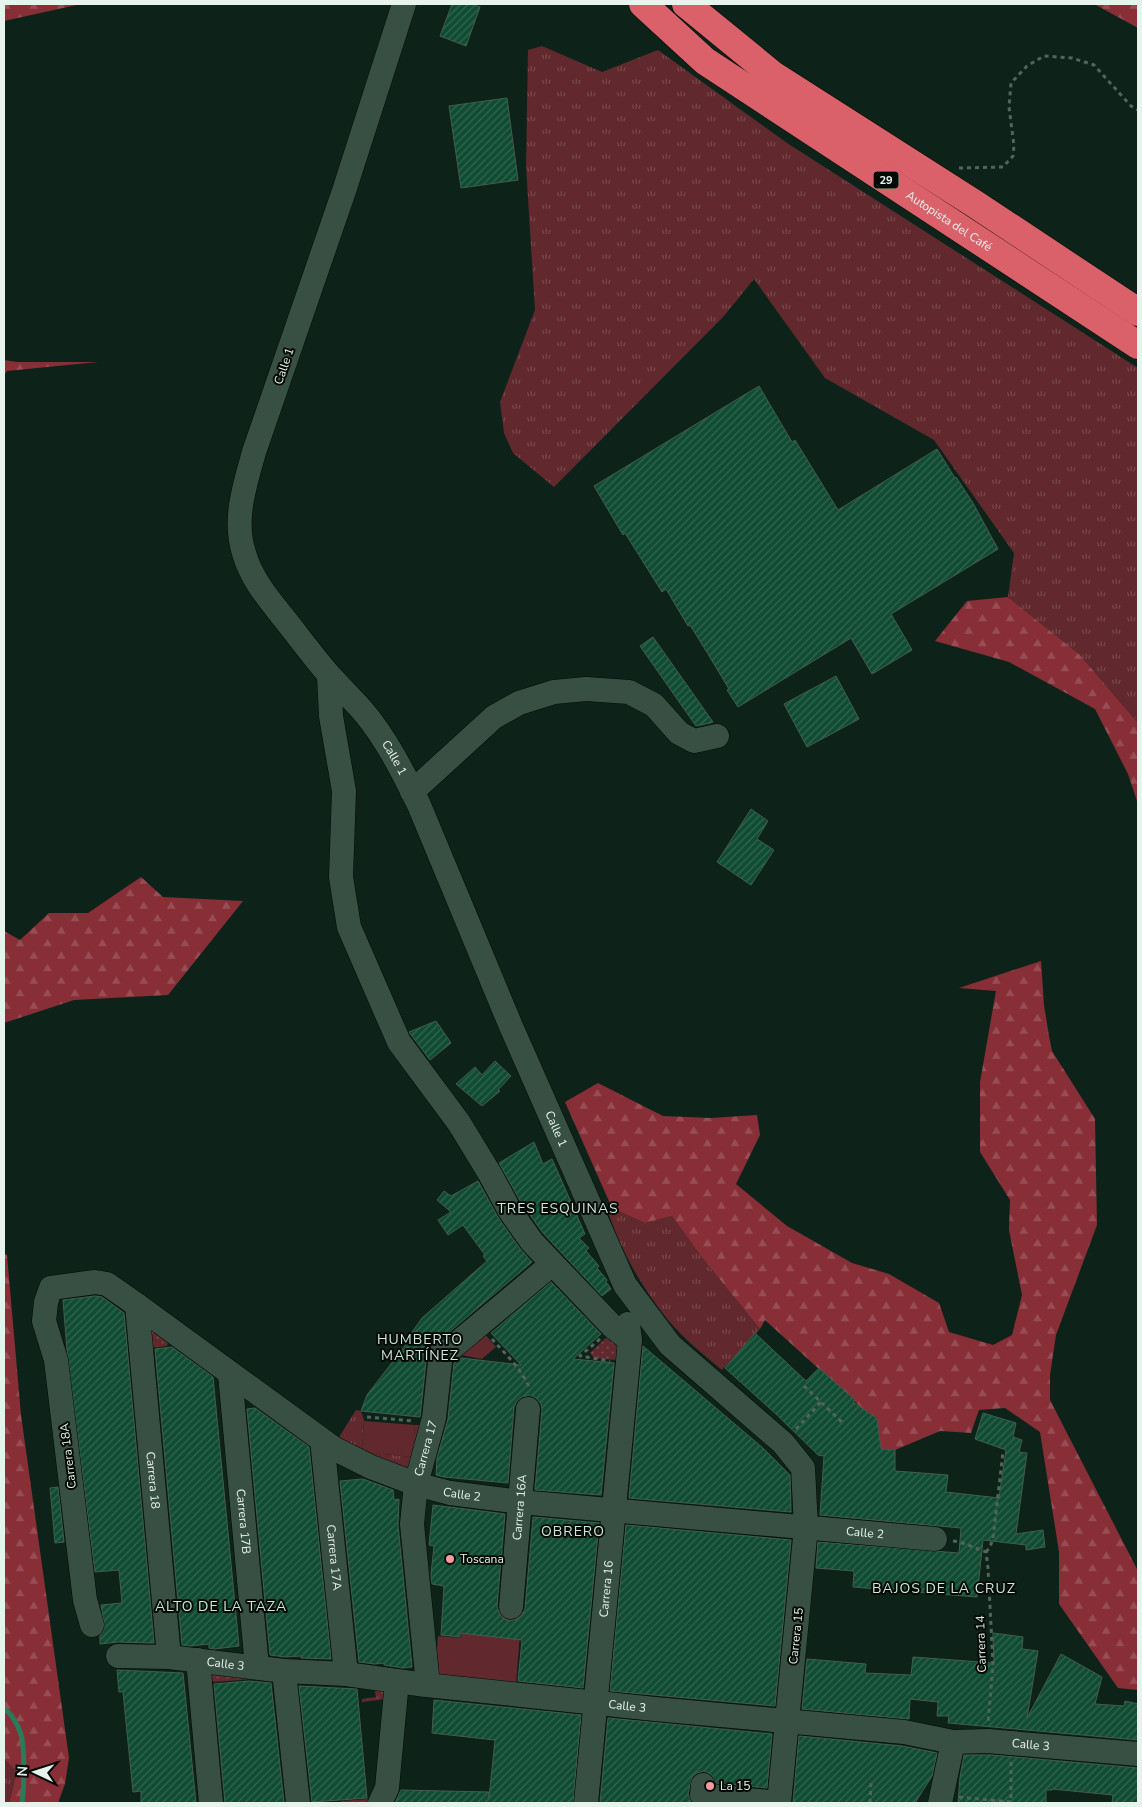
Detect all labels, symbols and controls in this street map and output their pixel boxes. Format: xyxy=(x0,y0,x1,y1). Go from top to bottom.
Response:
road number: 29 xyxy=(874,172,898,188)
street label: Autopista del Café xyxy=(903,187,995,255)
street label: Calle 1 xyxy=(270,345,298,387)
street label: Calle 1 xyxy=(378,737,411,778)
street label: Calle 1 xyxy=(541,1108,571,1149)
district label: TRES ESQUINAS xyxy=(497,1199,619,1218)
district label: HUMBERTO MARTÍNEZ xyxy=(377,1330,463,1365)
street label: Carrera 17 xyxy=(410,1419,441,1478)
street label: Carrera 18A xyxy=(56,1422,80,1490)
street label: Carrera 18 xyxy=(142,1451,163,1510)
street label: Carrera 16A xyxy=(509,1474,530,1541)
street label: Calle 2 xyxy=(441,1483,482,1505)
street label: Carrera 17B xyxy=(233,1488,255,1555)
district label: OBRERO xyxy=(541,1522,605,1541)
street label: Calle 2 xyxy=(845,1523,885,1542)
street label: Carrera 17A xyxy=(323,1524,345,1591)
place label: Toscana xyxy=(460,1551,504,1567)
marker: Toscana xyxy=(444,1553,456,1565)
street label: Carrera 16 xyxy=(596,1560,617,1618)
district label: BAJOS DE LA CRUZ xyxy=(872,1579,1016,1598)
district label: ALTO DE LA TAZA xyxy=(155,1597,287,1616)
street label: Carrera 15 xyxy=(785,1607,807,1665)
street label: Carrera 14 xyxy=(972,1615,990,1673)
street label: Calle 3 xyxy=(206,1654,245,1674)
street label: Calle 3 xyxy=(607,1696,647,1716)
street label: Calle 3 xyxy=(1011,1735,1050,1754)
north arrow xyxy=(10,1747,60,1797)
text: N xyxy=(13,1765,32,1777)
place label: La 15 xyxy=(720,1778,750,1794)
marker: La 15 xyxy=(704,1780,716,1792)

